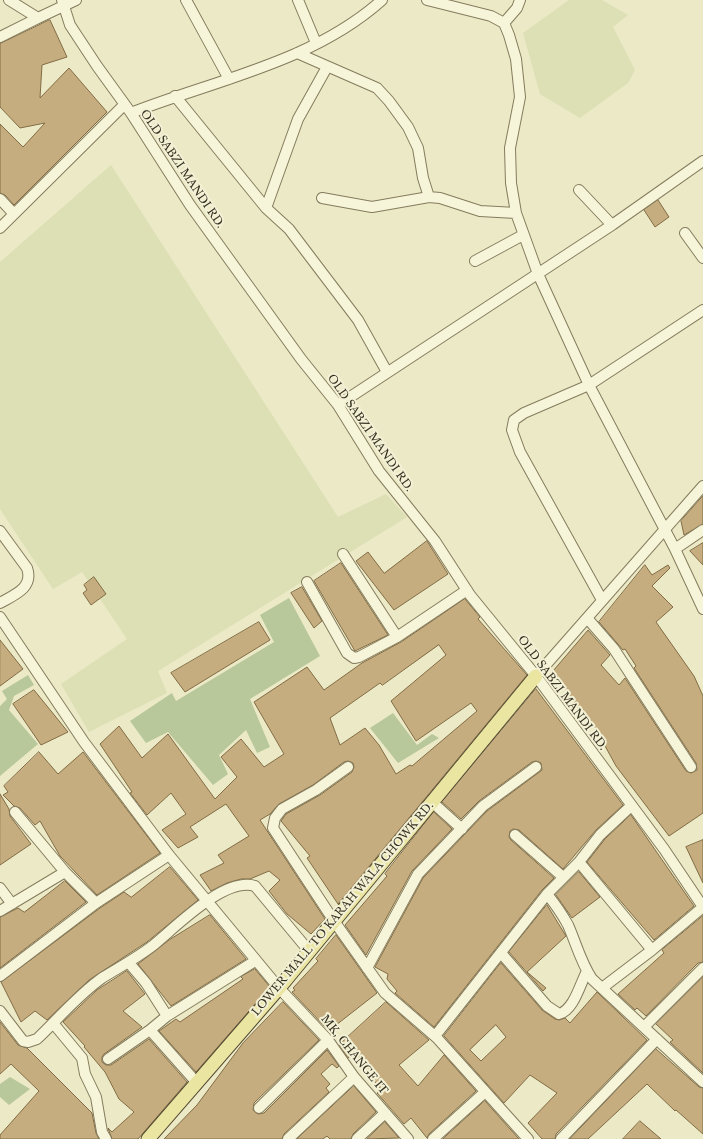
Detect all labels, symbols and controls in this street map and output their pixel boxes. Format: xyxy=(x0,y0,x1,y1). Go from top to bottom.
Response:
street label: OLD SABZI MANDI RD. xyxy=(137,107,227,231)
street label: OLD SABZI MANDI RD. xyxy=(324,372,416,494)
street label: OLD SABZI MANDI RD. xyxy=(515,633,609,753)
street label: LOWER MALL TO KARAH WALA CHOWK RD. xyxy=(250,799,436,1019)
street label: MK, CHANGE IT xyxy=(318,1013,390,1097)

